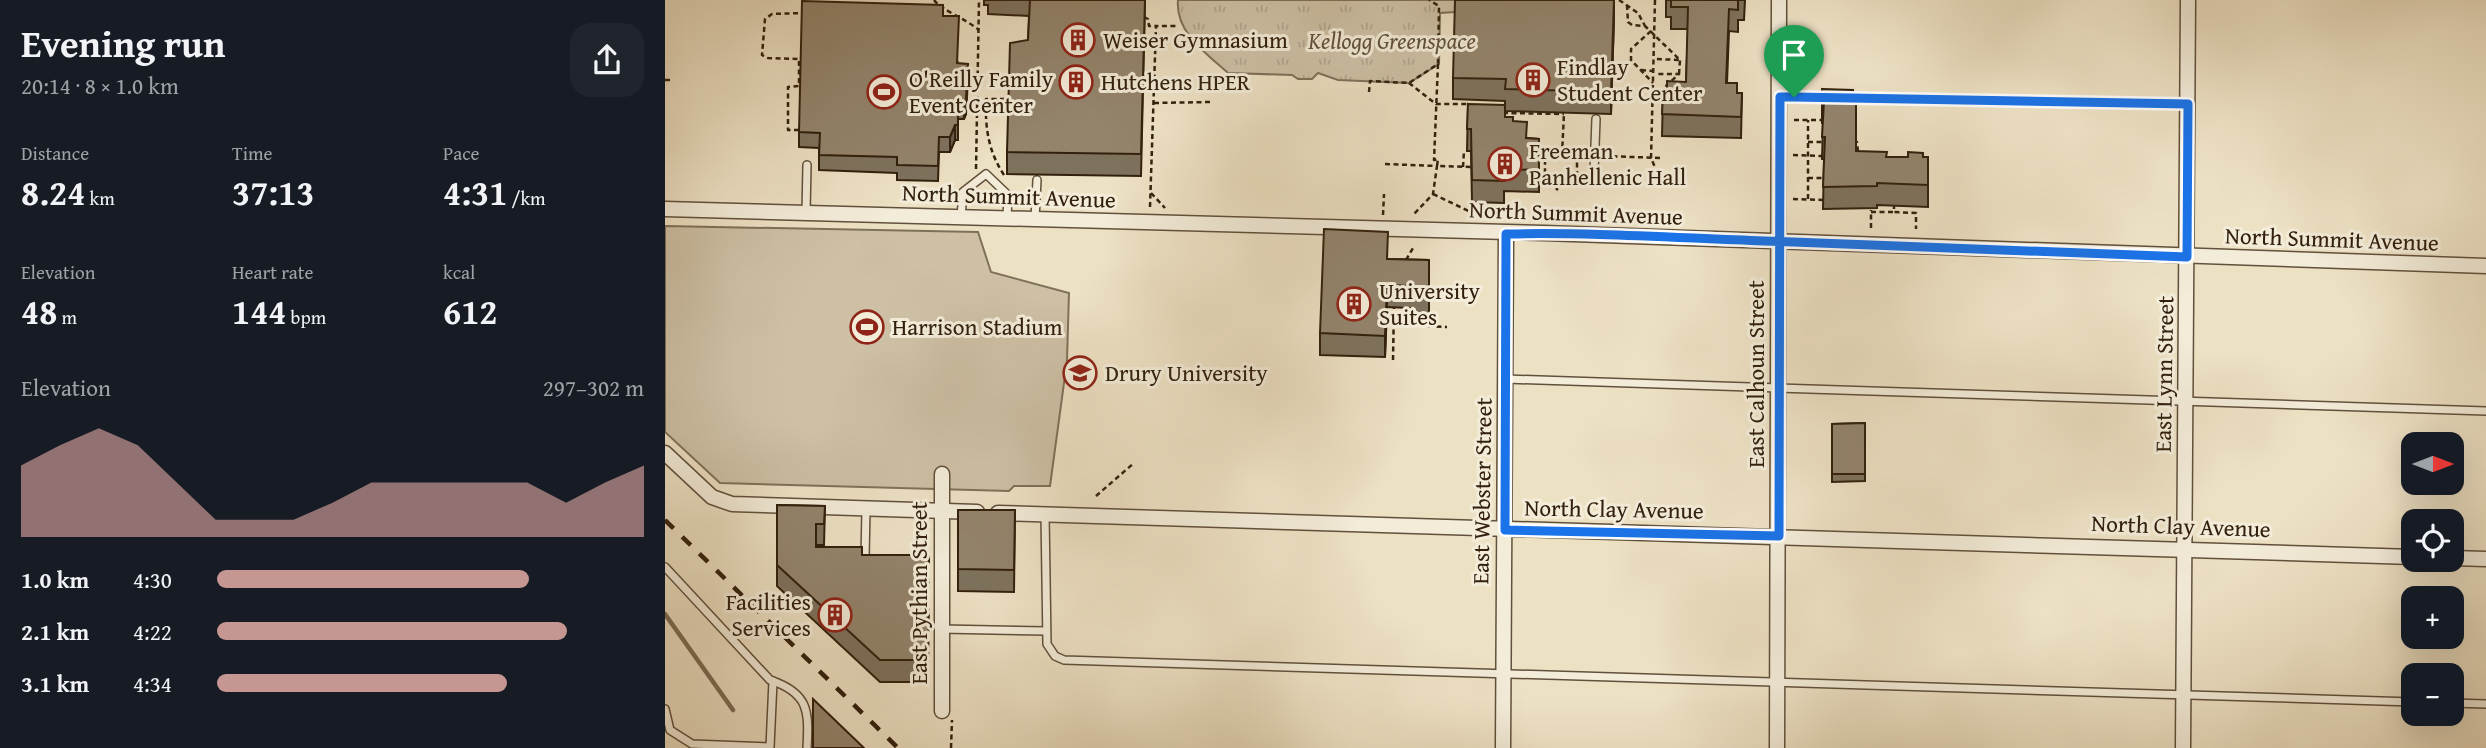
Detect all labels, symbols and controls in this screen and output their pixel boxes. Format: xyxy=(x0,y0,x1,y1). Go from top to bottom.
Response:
text: Evening run xyxy=(21,15,225,71)
building icon: Weiser Gymnasium xyxy=(1059,21,1097,59)
button: share xyxy=(570,23,644,97)
place label: Weiser Gymnasium xyxy=(1103,23,1288,56)
park label: Kellogg Greenspace xyxy=(1307,24,1476,57)
pin xyxy=(1764,25,1824,97)
icon: arrive xyxy=(1775,36,1813,74)
place label: Findlay Student Center xyxy=(1557,50,1703,109)
building icon: Findlay Student Center xyxy=(1514,61,1552,99)
place label: O'Reilly Family Event Center xyxy=(909,62,1054,121)
building icon: Hutchens HPER xyxy=(1057,63,1095,101)
place label: Hutchens HPER xyxy=(1101,65,1251,98)
text: 20:14 · 8 × 1.0 km xyxy=(21,69,179,102)
sports icon: O'Reilly Family Event Center xyxy=(865,73,903,111)
place label: Freeman Panhellenic Hall xyxy=(1529,134,1686,193)
text: Distance xyxy=(21,139,89,167)
text: Time xyxy=(232,139,272,167)
text: Pace xyxy=(443,139,480,167)
building icon: Freeman Panhellenic Hall xyxy=(1486,145,1524,183)
text: 8.24 xyxy=(21,167,85,218)
text: 37:13 xyxy=(232,167,314,218)
text: 4:31 xyxy=(443,167,507,218)
street label: North Summit Avenue xyxy=(902,175,1116,216)
text: km xyxy=(85,184,115,212)
text: /km xyxy=(507,184,546,212)
street label: North Summit Avenue xyxy=(1469,192,1683,233)
street label: North Summit Avenue xyxy=(2225,218,2439,259)
text: Elevation xyxy=(21,258,95,286)
text: Heart rate xyxy=(232,258,313,286)
text: kcal xyxy=(443,258,475,286)
place label: University Suites xyxy=(1379,274,1480,333)
street label: East Calhoun Street xyxy=(1739,280,1772,468)
building icon: University Suites xyxy=(1335,285,1373,323)
text: 48 xyxy=(21,286,57,337)
text: 144 xyxy=(232,286,286,337)
text: 612 xyxy=(443,286,497,337)
street label: East Lynn Street xyxy=(2146,295,2181,453)
text: m xyxy=(57,303,77,331)
text: bpm xyxy=(286,303,326,331)
sports icon: Harrison Stadium xyxy=(848,308,886,346)
place label: Harrison Stadium xyxy=(892,310,1063,343)
school or university icon: Drury University xyxy=(1061,354,1099,392)
place label: Drury University xyxy=(1105,356,1268,389)
text: Elevation xyxy=(21,371,111,404)
text: 297–302 m xyxy=(543,371,644,404)
street label: East Webster Street xyxy=(1463,397,1500,585)
north arrow xyxy=(2401,432,2464,495)
map controls xyxy=(2401,432,2464,726)
street label: North Clay Avenue xyxy=(1524,490,1704,527)
street label: East Pythian Street xyxy=(902,501,935,685)
street label: North Clay Avenue xyxy=(2091,506,2271,545)
button: locate xyxy=(2401,509,2464,572)
text: 1.0 km xyxy=(21,563,89,596)
text: 4:30 xyxy=(133,563,172,596)
place label: Facilities Services xyxy=(726,585,811,644)
button: + xyxy=(2401,586,2464,649)
building icon: Facilities Services xyxy=(816,596,854,634)
text: 2.1 km xyxy=(21,615,89,648)
text: 4:22 xyxy=(133,615,172,648)
button: − xyxy=(2401,663,2464,726)
text: 3.1 km xyxy=(21,667,89,700)
text: 4:34 xyxy=(133,667,172,700)

